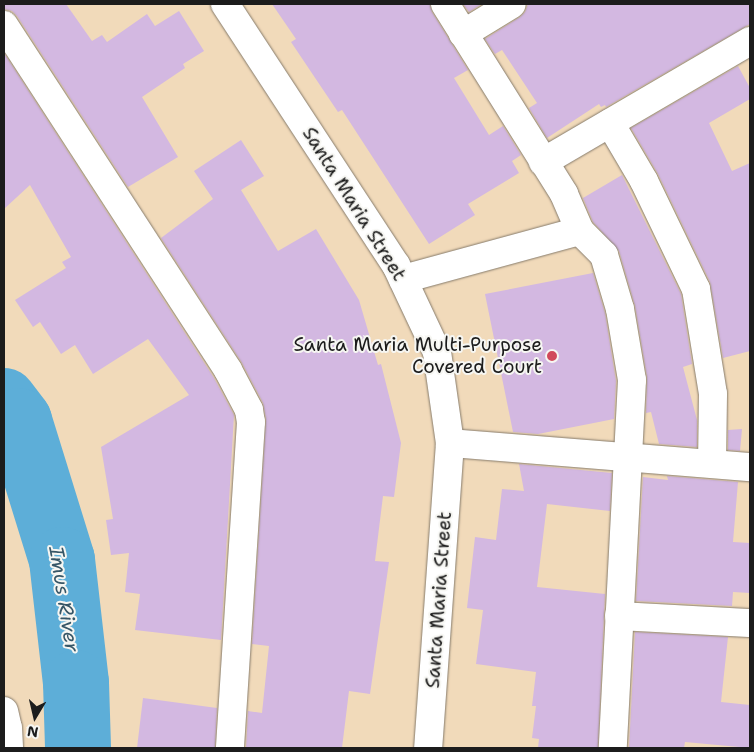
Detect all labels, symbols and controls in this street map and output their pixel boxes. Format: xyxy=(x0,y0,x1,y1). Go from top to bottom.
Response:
street label: Santa Maria Street xyxy=(297,123,411,285)
place label: Santa Maria Multi-Purpose Covered Court xyxy=(294,334,542,378)
marker: Santa Maria Multi-Purpose Covered Court xyxy=(546,350,558,362)
street label: Santa Maria Street xyxy=(421,511,457,689)
water label: Imus River xyxy=(44,544,84,654)
north arrow xyxy=(10,692,60,742)
text: N xyxy=(26,722,40,742)

